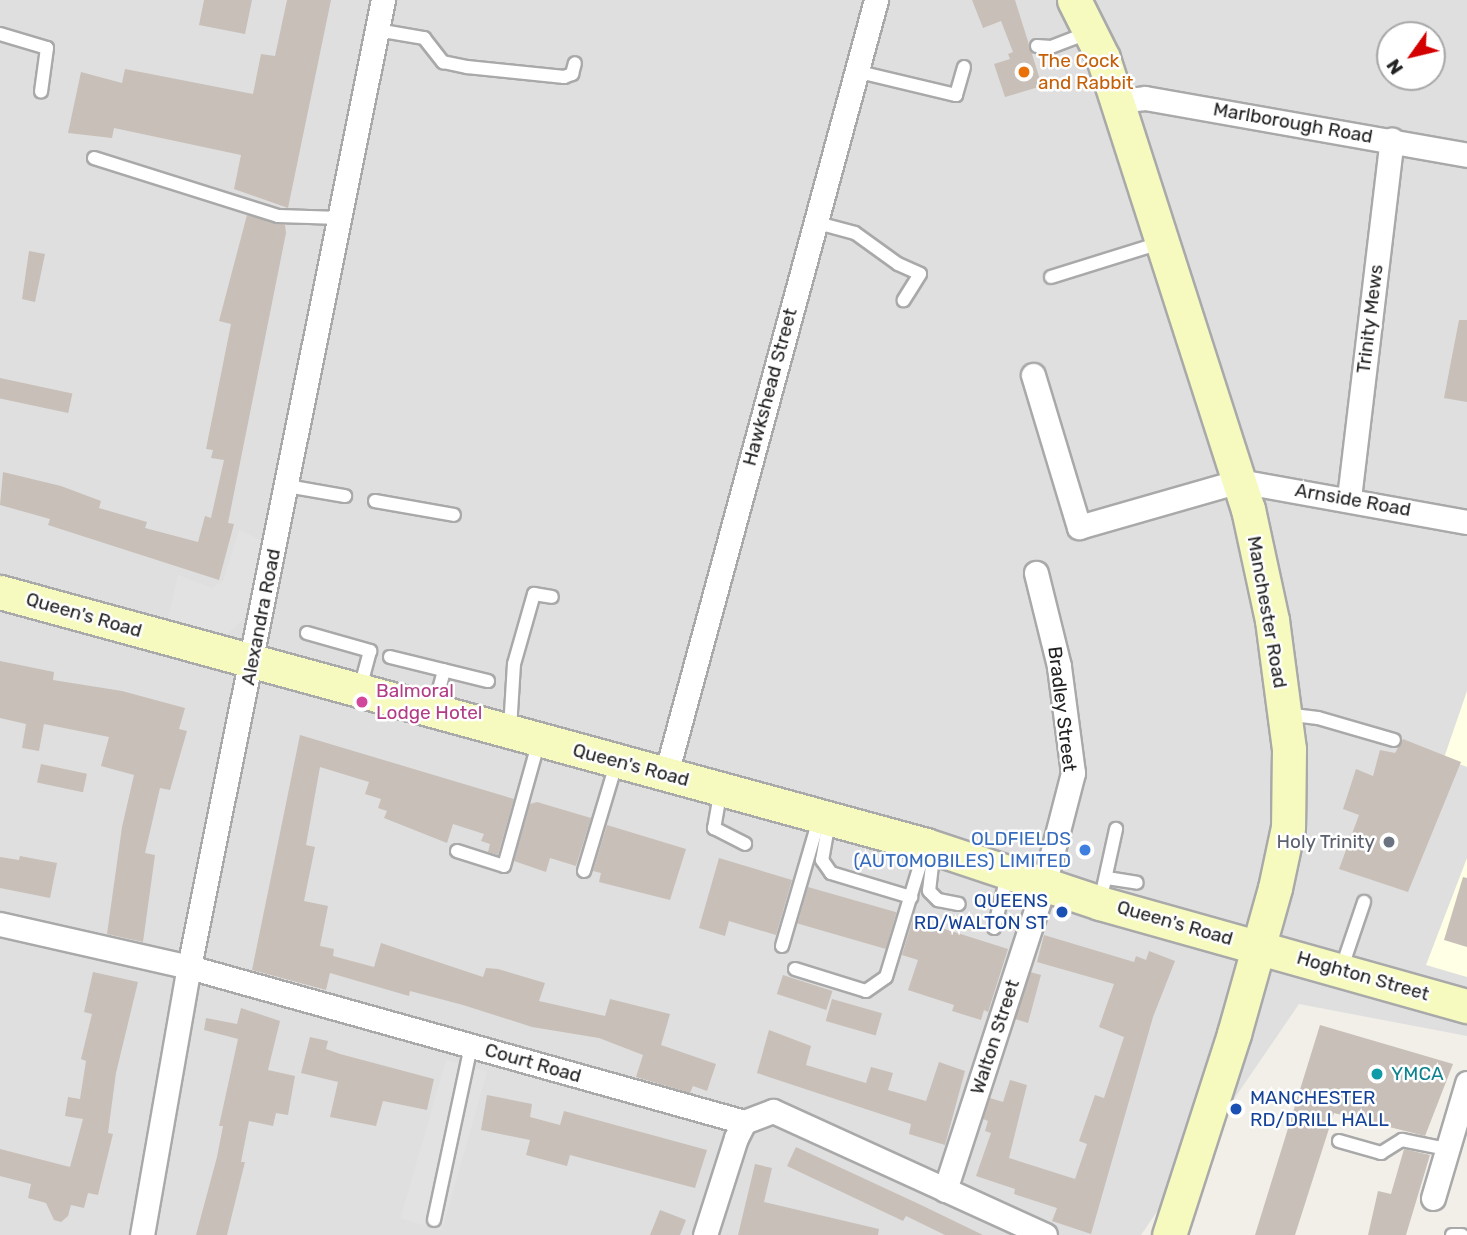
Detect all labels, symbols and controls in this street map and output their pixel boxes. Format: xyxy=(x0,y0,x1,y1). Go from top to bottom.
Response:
north arrow xyxy=(1376,21,1446,91)
place label: The Cock and Rabbit xyxy=(1038,50,1134,94)
text: N xyxy=(1381,55,1408,79)
marker: The Cock and Rabbit xyxy=(1016,64,1032,80)
street label: Marlborough Road xyxy=(1211,98,1375,148)
street label: Trinity Mews xyxy=(1352,263,1388,375)
street label: Hawkshead Street xyxy=(738,306,802,468)
street label: Arnside Road xyxy=(1293,479,1413,521)
street label: Manchester Road xyxy=(1242,534,1292,690)
street label: Alexandra Road xyxy=(237,547,285,687)
street label: Queen's Road xyxy=(23,588,145,642)
street label: Bradley Street xyxy=(1043,645,1081,773)
place label: Balmoral Lodge Hotel xyxy=(376,680,482,724)
marker: Balmoral Lodge Hotel xyxy=(354,694,370,710)
street label: Queen's Road xyxy=(570,739,692,791)
place label: OLDFIELDS (AUTOMOBILES) LIMITED xyxy=(853,828,1071,872)
place label: Holy Trinity xyxy=(1275,831,1375,853)
marker: Holy Trinity xyxy=(1381,834,1397,850)
marker: OLDFIELDS (AUTOMOBILES) LIMITED xyxy=(1077,842,1093,858)
place label: QUEENS RD/WALTON ST xyxy=(914,890,1048,934)
street label: Queen's Road xyxy=(1114,896,1236,950)
marker: QUEENS RD/WALTON ST xyxy=(1054,904,1070,920)
street label: Hoghton Street xyxy=(1294,946,1432,1006)
street label: Walton Street xyxy=(966,977,1024,1097)
street label: Court Road xyxy=(482,1038,584,1088)
place label: YMCA xyxy=(1391,1063,1444,1085)
marker: YMCA xyxy=(1369,1066,1385,1082)
place label: MANCHESTER RD/DRILL HALL xyxy=(1250,1087,1389,1131)
marker: MANCHESTER RD/DRILL HALL xyxy=(1228,1101,1244,1117)

